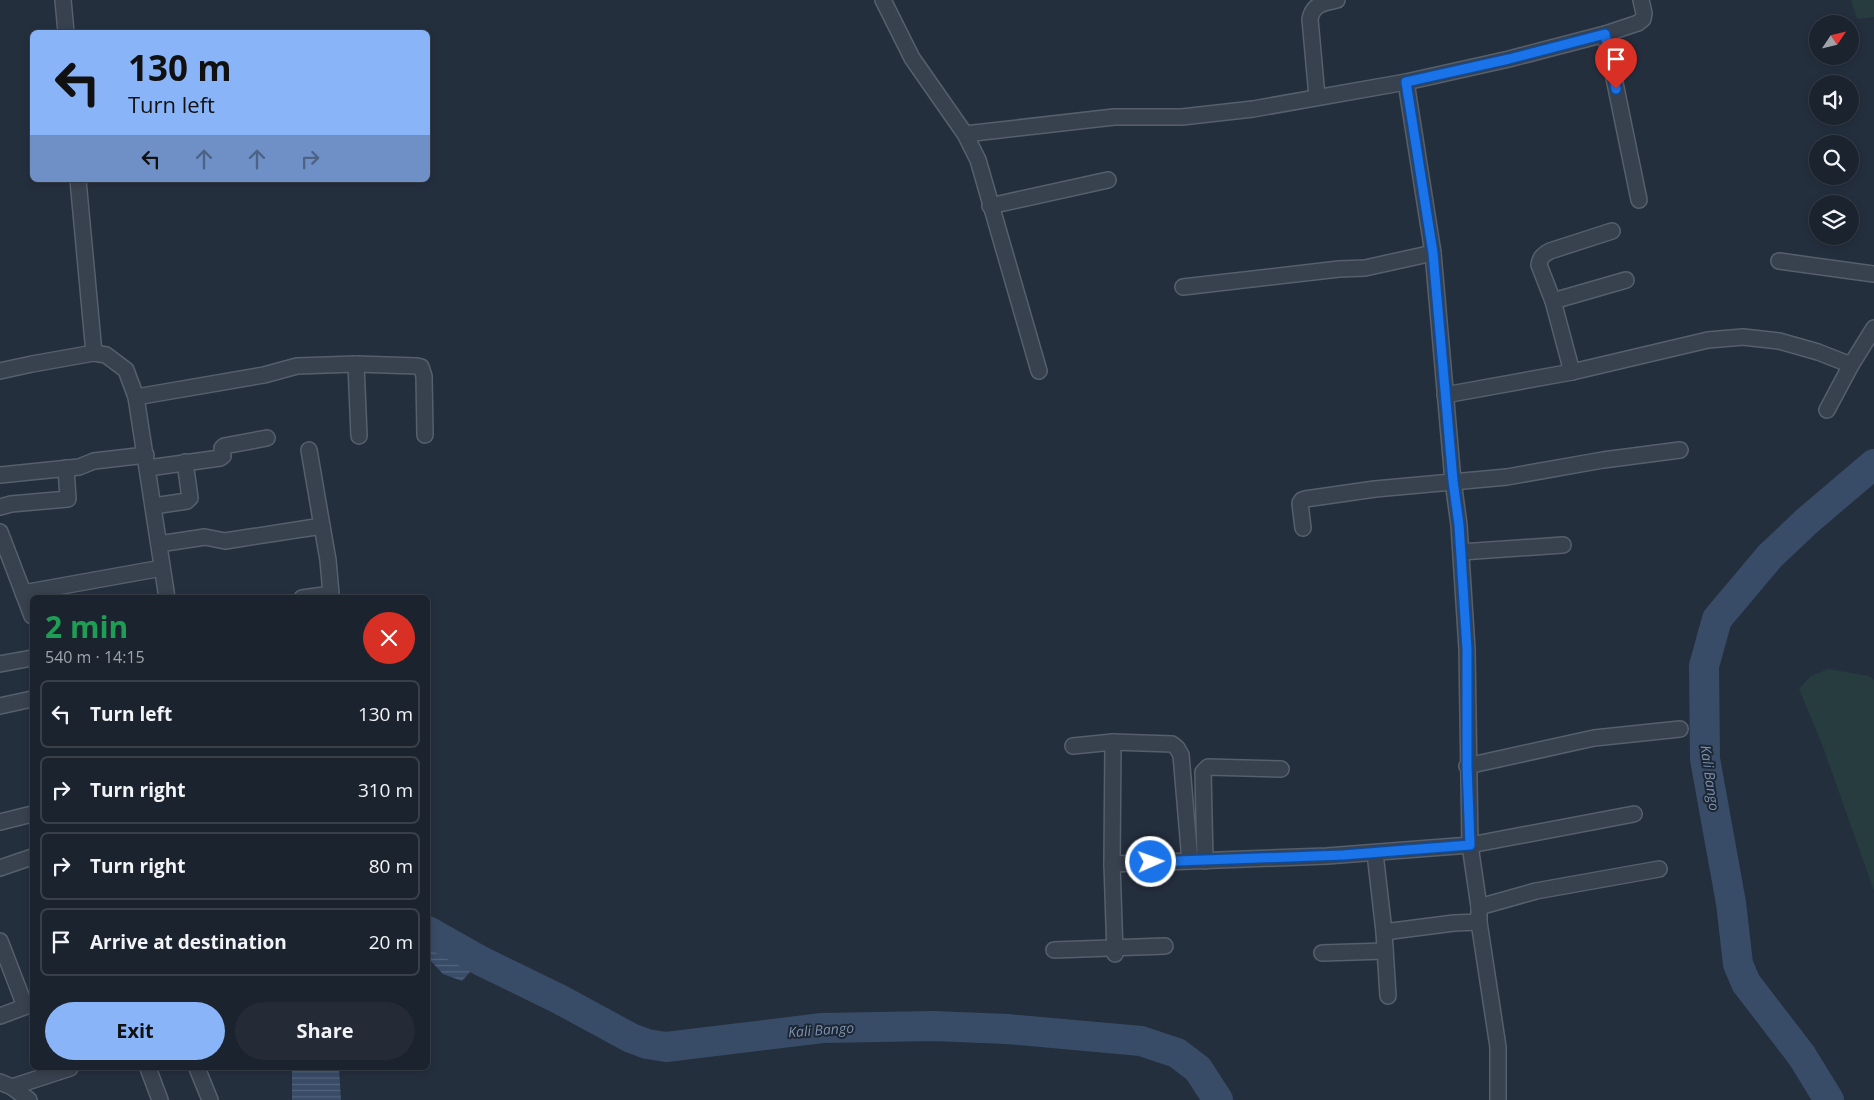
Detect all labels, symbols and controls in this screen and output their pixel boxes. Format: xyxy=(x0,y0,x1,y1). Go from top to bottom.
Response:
north arrow xyxy=(1809,15,1859,65)
map controls xyxy=(1809,15,1859,245)
pin xyxy=(1595,38,1637,89)
text: 130 m xyxy=(128,44,232,91)
icon: arrive xyxy=(1602,45,1630,73)
icon: left xyxy=(45,50,110,115)
button: sound xyxy=(1809,75,1859,125)
text: Turn left xyxy=(128,89,215,119)
button: search xyxy=(1809,135,1859,185)
icon: left xyxy=(137,145,165,173)
icon: ahead xyxy=(190,145,218,173)
icon: ahead xyxy=(243,145,271,173)
icon: right xyxy=(296,145,324,173)
button: layers xyxy=(1809,195,1859,245)
text: 2 min xyxy=(45,606,128,647)
button: close xyxy=(363,612,415,664)
text: 540 m · 14:15 xyxy=(45,646,145,668)
icon: left xyxy=(47,700,75,728)
text: Turn left xyxy=(90,701,172,727)
text: 130 m xyxy=(358,701,413,727)
water label: Kali Bango xyxy=(1696,744,1725,812)
icon: right xyxy=(47,776,75,804)
text: Turn right xyxy=(90,777,185,803)
text: 310 m xyxy=(358,777,413,803)
position arrow xyxy=(1124,835,1176,887)
icon: right xyxy=(47,852,75,880)
text: Turn right xyxy=(90,853,185,879)
text: 80 m xyxy=(369,853,413,879)
icon: arrive xyxy=(47,928,75,956)
text: Arrive at destination xyxy=(90,929,287,955)
text: 20 m xyxy=(369,929,413,955)
button: Exit xyxy=(45,1002,225,1060)
button: Share xyxy=(235,1002,415,1060)
water label: Kali Bango xyxy=(787,1018,855,1041)

